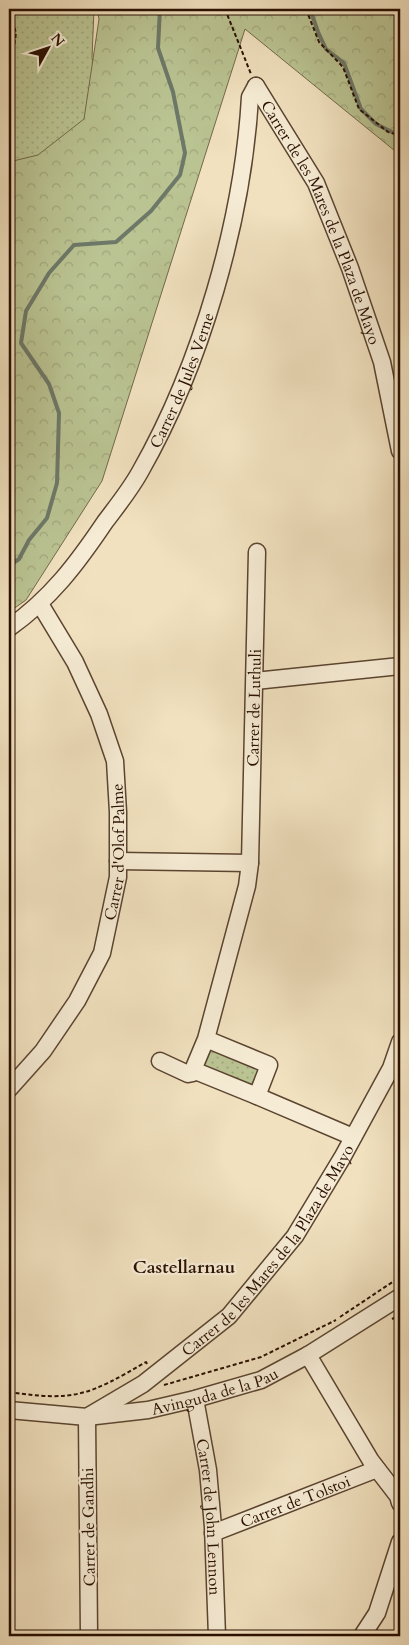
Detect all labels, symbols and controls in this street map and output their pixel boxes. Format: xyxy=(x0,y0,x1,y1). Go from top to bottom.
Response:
north arrow xyxy=(22,22,72,72)
text: N xyxy=(46,29,69,51)
street label: Carrer de les Mares de la Plaza de Mayo xyxy=(255,96,385,348)
street label: Carrer de Jules Verne xyxy=(145,310,220,452)
street label: Carrer de Luthuli xyxy=(242,648,267,767)
street label: Carrer d'Olof Palme xyxy=(99,783,130,922)
street label: Carrer de les Mares de la Plaza de Mayo xyxy=(177,1140,360,1362)
district label: Castellarnau xyxy=(133,1255,236,1280)
street label: Avinguda de la Pau xyxy=(149,1363,283,1421)
street label: Carrer de John Lennon xyxy=(190,1437,225,1596)
street label: Carrer de Gandhi xyxy=(77,1467,101,1587)
street label: Carrer de Tolstoi xyxy=(237,1470,354,1533)

